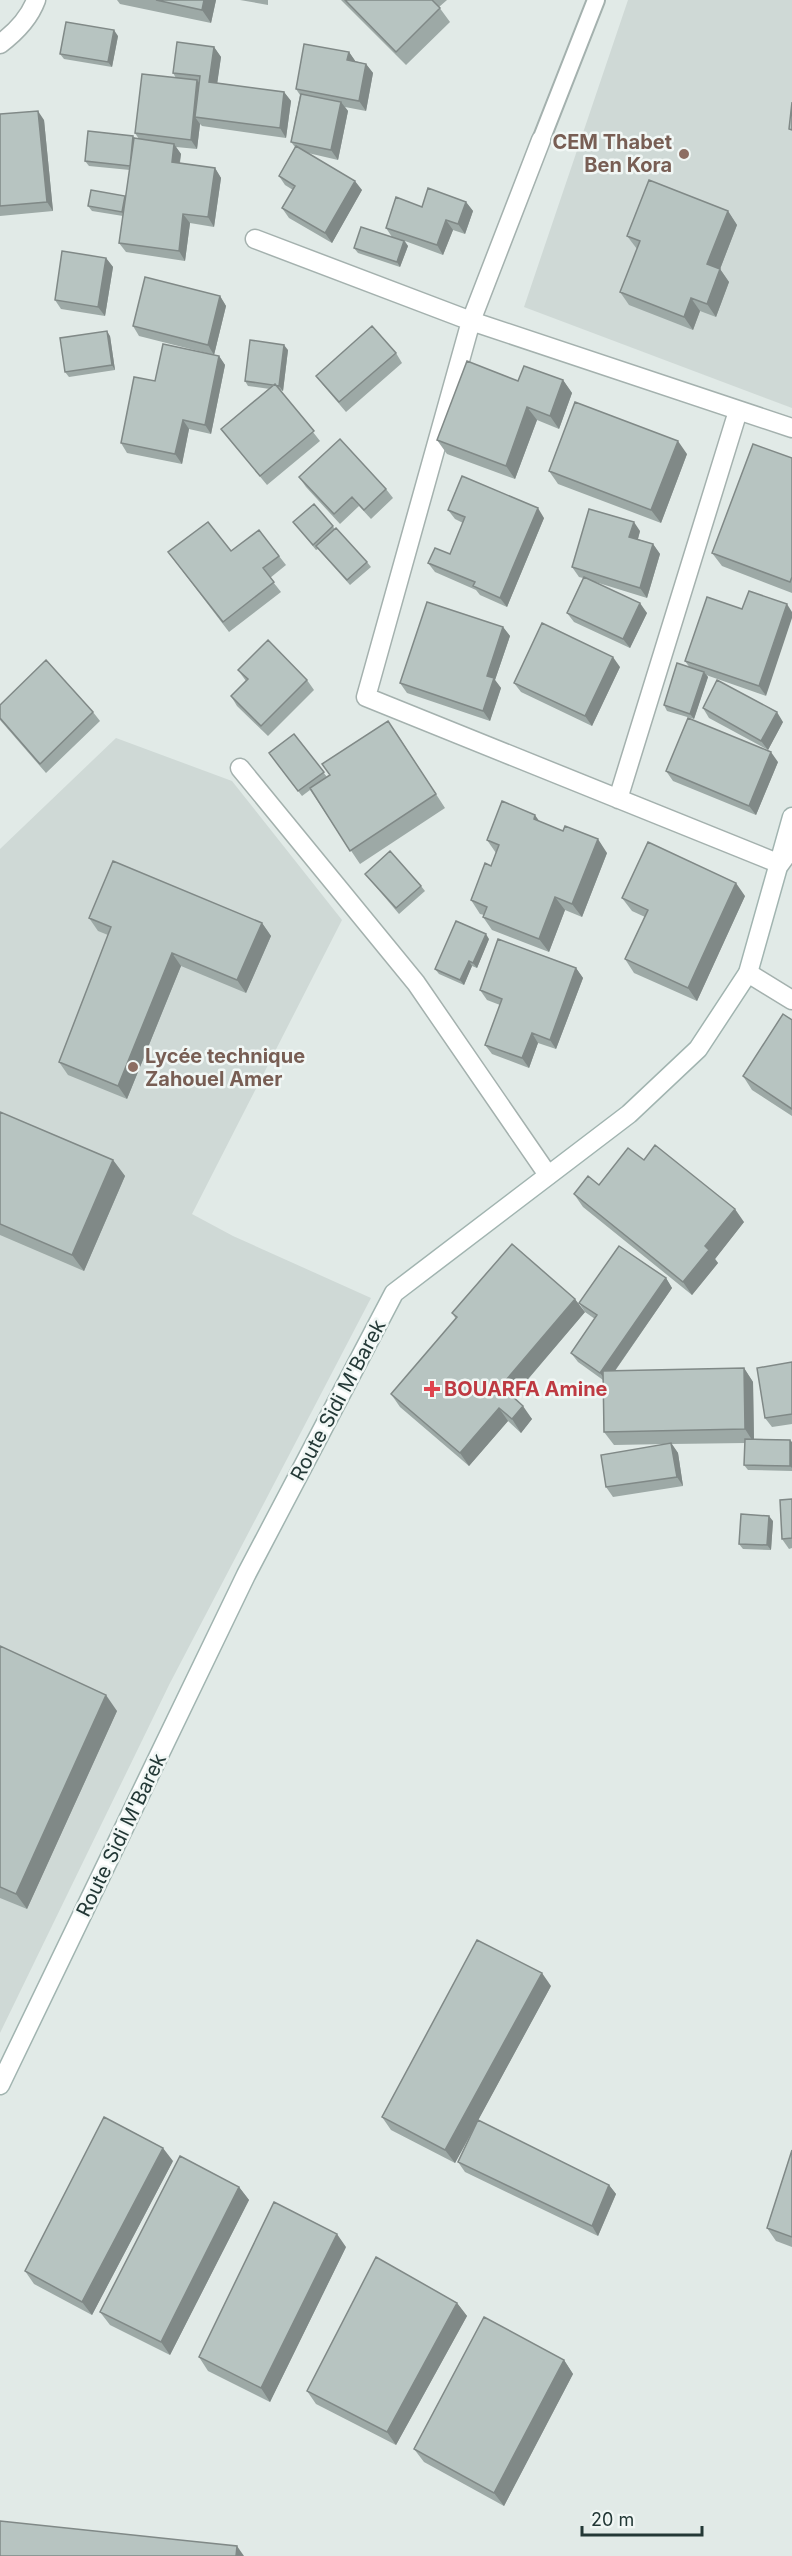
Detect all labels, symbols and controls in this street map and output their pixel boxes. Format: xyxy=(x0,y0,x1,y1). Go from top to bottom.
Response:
place label: CEM Thabet Ben Kora xyxy=(552,130,672,177)
marker: CEM Thabet Ben Kora xyxy=(677,147,691,161)
place label: Lycée technique Zahouel Amer xyxy=(145,1044,305,1091)
marker: Lycée technique Zahouel Amer xyxy=(126,1060,140,1074)
street label: Route Sidi M'Barek xyxy=(285,1315,391,1484)
place label: BOUARFA Amine xyxy=(444,1377,608,1401)
marker: BOUARFA Amine xyxy=(425,1382,439,1396)
street label: Route Sidi M'Barek xyxy=(71,1749,171,1921)
scale bar xyxy=(582,2499,702,2537)
text: 20 m xyxy=(591,2509,634,2530)

